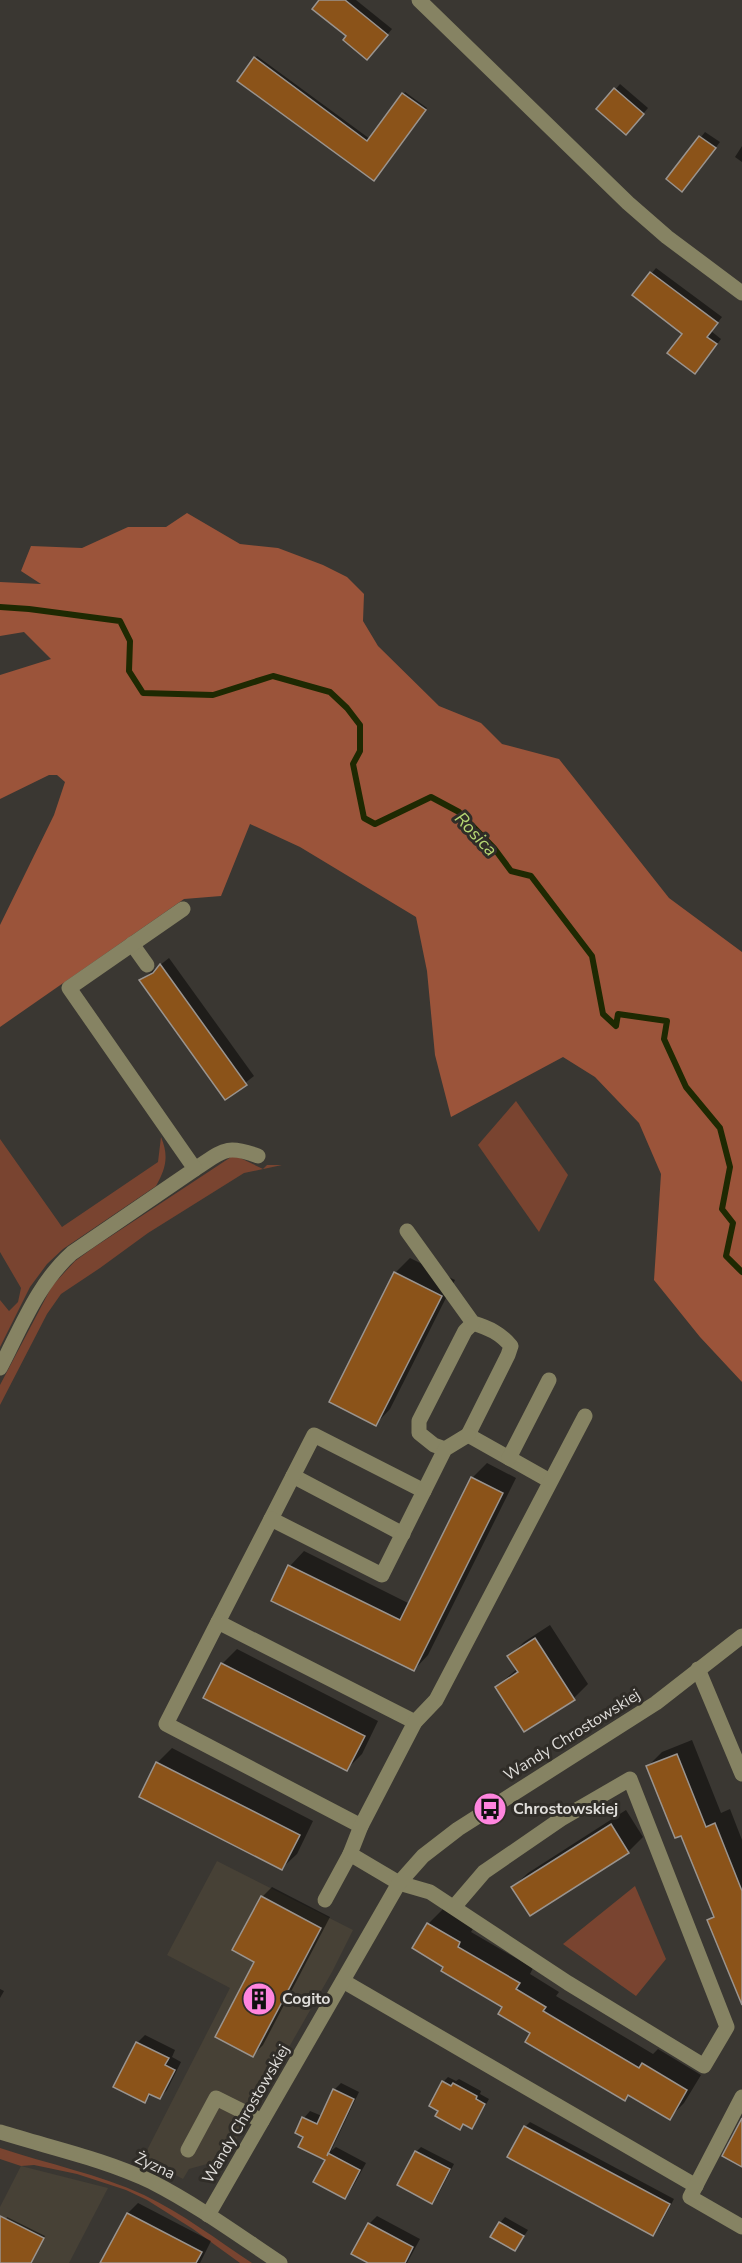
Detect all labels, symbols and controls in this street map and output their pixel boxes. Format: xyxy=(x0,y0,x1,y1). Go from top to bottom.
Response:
water label: Rosica xyxy=(449,807,503,861)
street label: Wandy Chrostowskiej xyxy=(500,1684,644,1786)
bus stop icon: Chrostowskiej xyxy=(472,1791,508,1827)
place label: Chrostowskiej xyxy=(513,1798,618,1820)
building icon: Cogito xyxy=(241,1981,277,2017)
place label: Cogito xyxy=(282,1988,331,2010)
street label: Wandy Chrostowskiej xyxy=(197,2040,295,2188)
street label: Żyzna xyxy=(131,2147,179,2185)

